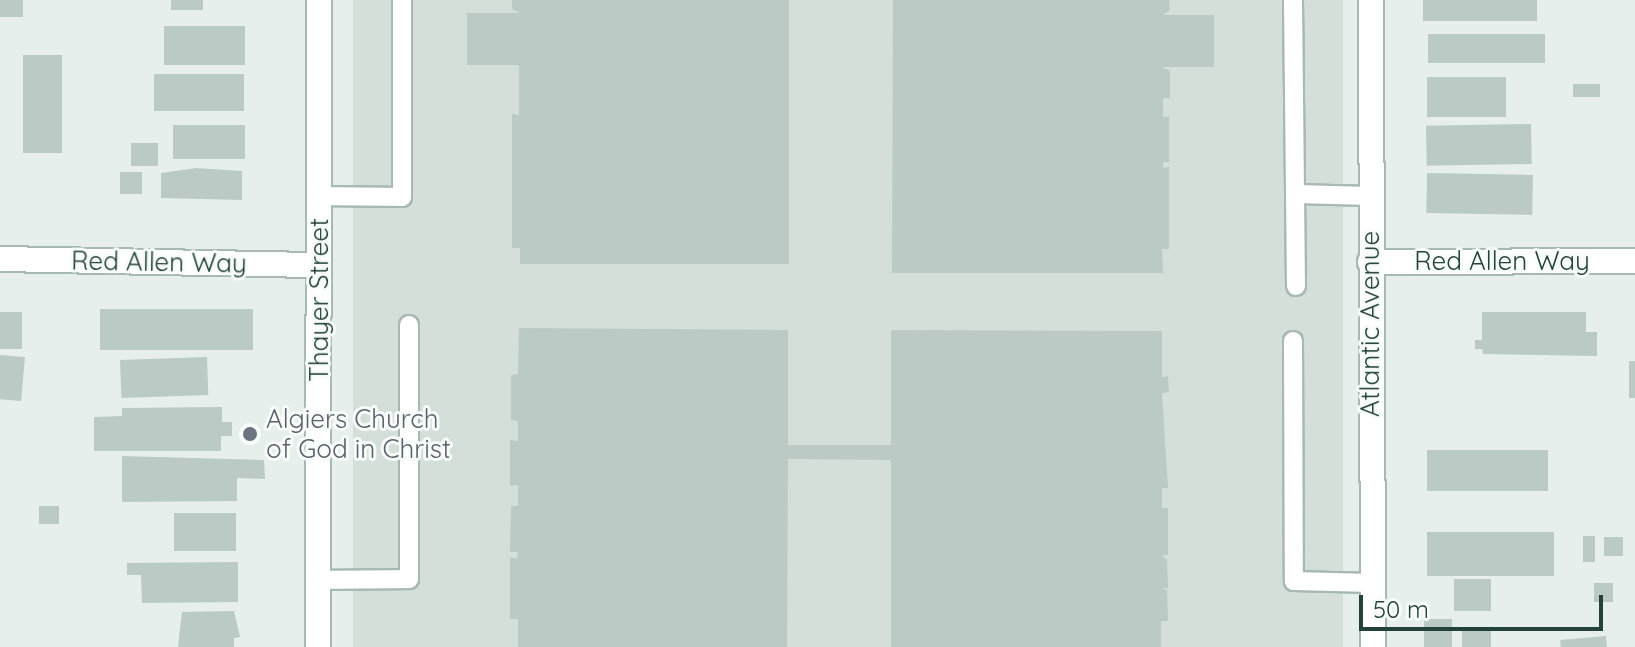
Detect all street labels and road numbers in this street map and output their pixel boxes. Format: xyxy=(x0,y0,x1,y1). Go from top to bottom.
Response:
street label: Thayer Street xyxy=(303,218,335,382)
street label: Atlantic Avenue xyxy=(1354,231,1386,417)
street label: Red Allen Way xyxy=(71,245,247,279)
street label: Red Allen Way xyxy=(1414,245,1590,277)

